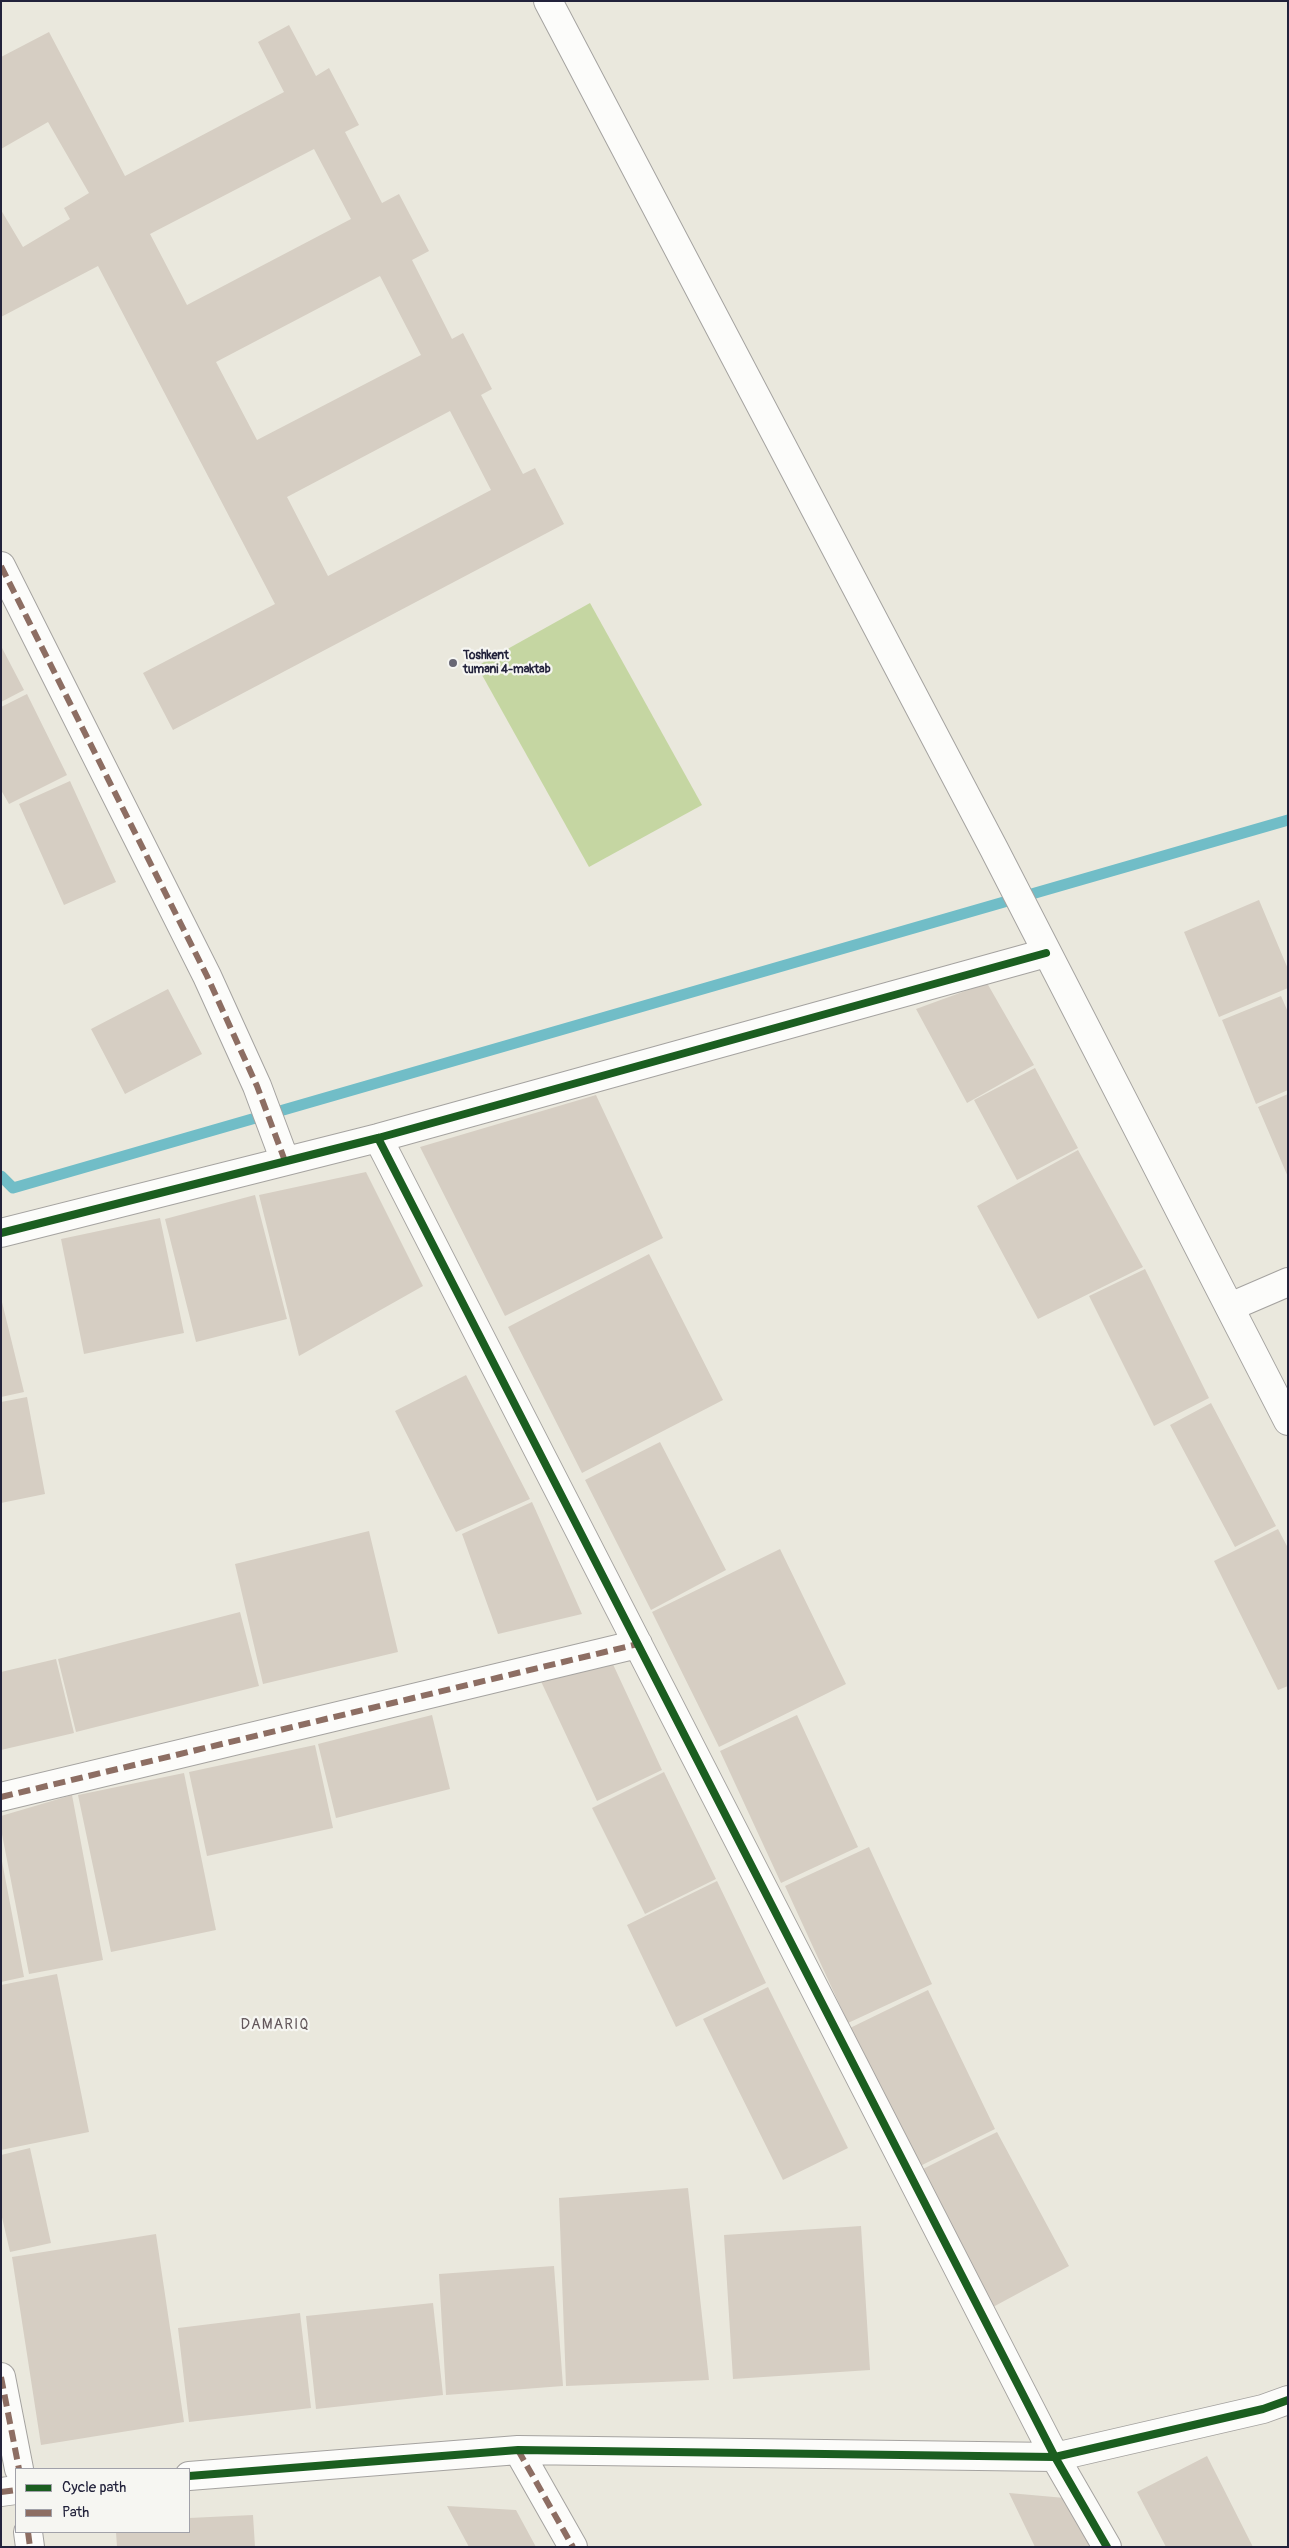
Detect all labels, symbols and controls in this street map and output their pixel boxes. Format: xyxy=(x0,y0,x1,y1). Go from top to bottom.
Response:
place label: Toshkent tumani 4-maktab xyxy=(463,649,551,677)
marker: Toshkent tumani 4-maktab xyxy=(447,657,459,669)
district label: DAMARIQ xyxy=(240,2016,310,2034)
legend xyxy=(15,2468,190,2533)
text: Cycle path xyxy=(62,2478,126,2497)
text: Path xyxy=(62,2503,89,2522)

